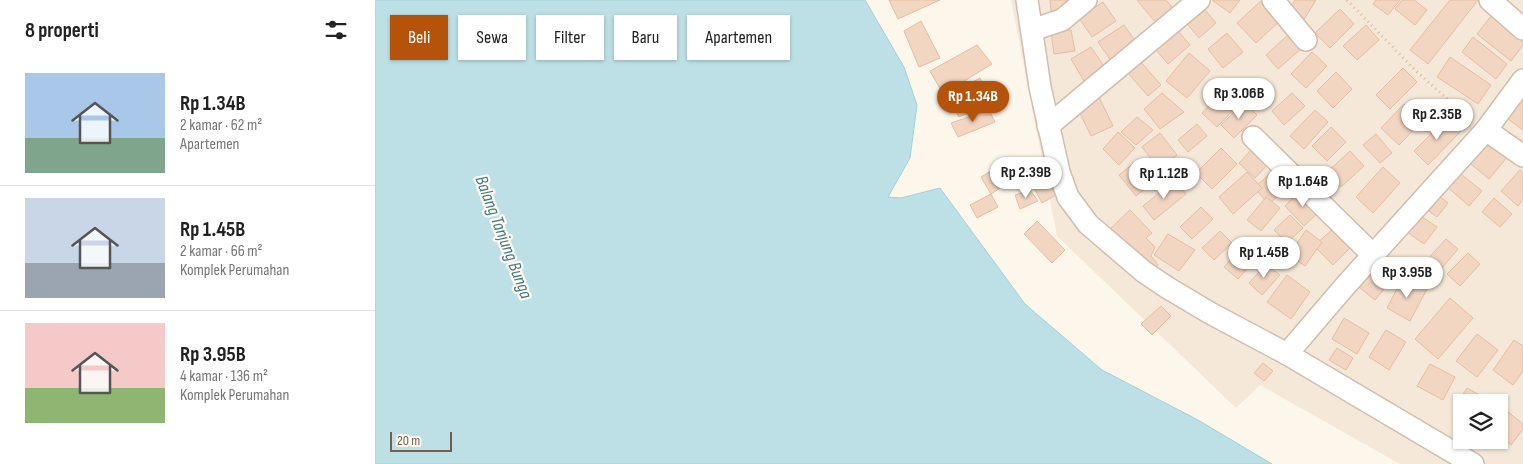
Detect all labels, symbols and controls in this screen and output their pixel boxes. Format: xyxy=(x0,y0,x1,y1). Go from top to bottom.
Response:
chip: Beli xyxy=(390,15,448,60)
chip: Sewa xyxy=(458,15,526,60)
chip: Filter xyxy=(536,15,604,60)
chip: Baru xyxy=(614,15,677,60)
chip: Apartemen xyxy=(687,15,790,60)
icon: filters xyxy=(322,16,350,44)
text: 8 properti xyxy=(25,18,99,43)
pin: Rp 3.06B xyxy=(1187,78,1291,120)
pin: Rp 1.34B xyxy=(921,80,1025,123)
text: Rp 3.06B xyxy=(1214,84,1264,103)
text: Rp 1.34B xyxy=(948,87,998,106)
text: Rp 1.34B xyxy=(180,91,245,116)
icon: home xyxy=(65,93,125,153)
pin: Rp 2.35B xyxy=(1385,98,1489,141)
text: Rp 2.35B xyxy=(1412,105,1462,124)
text: 2 kamar · 62 m² xyxy=(180,116,262,135)
text: Apartemen xyxy=(180,135,239,154)
pin: Rp 2.39B xyxy=(974,156,1078,199)
pin: Rp 1.12B xyxy=(1112,158,1216,200)
text: Rp 2.39B xyxy=(1001,163,1051,182)
text: Rp 1.12B xyxy=(1140,164,1188,183)
pin: Rp 1.64B xyxy=(1251,166,1355,208)
text: Rp 1.64B xyxy=(1278,172,1328,191)
water label: Balang Tanjung Bunga xyxy=(470,173,537,302)
text: Rp 1.45B xyxy=(180,217,245,242)
icon: home xyxy=(65,218,125,278)
pin: Rp 1.45B xyxy=(1212,236,1316,279)
text: 2 kamar · 66 m² xyxy=(180,242,263,261)
text: Rp 1.45B xyxy=(1239,243,1289,262)
pin: Rp 3.95B xyxy=(1355,256,1459,299)
text: Komplek Perumahan xyxy=(180,261,289,280)
text: Rp 3.95B xyxy=(1382,263,1432,282)
text: Rp 3.95B xyxy=(180,342,246,367)
icon: home xyxy=(65,343,125,403)
text: 4 kamar · 136 m² xyxy=(180,367,268,386)
text: Komplek Perumahan xyxy=(180,386,289,405)
map controls xyxy=(1453,394,1508,449)
button: layers xyxy=(1453,394,1508,449)
scale bar xyxy=(390,429,453,452)
text: 20 m xyxy=(397,432,420,449)

